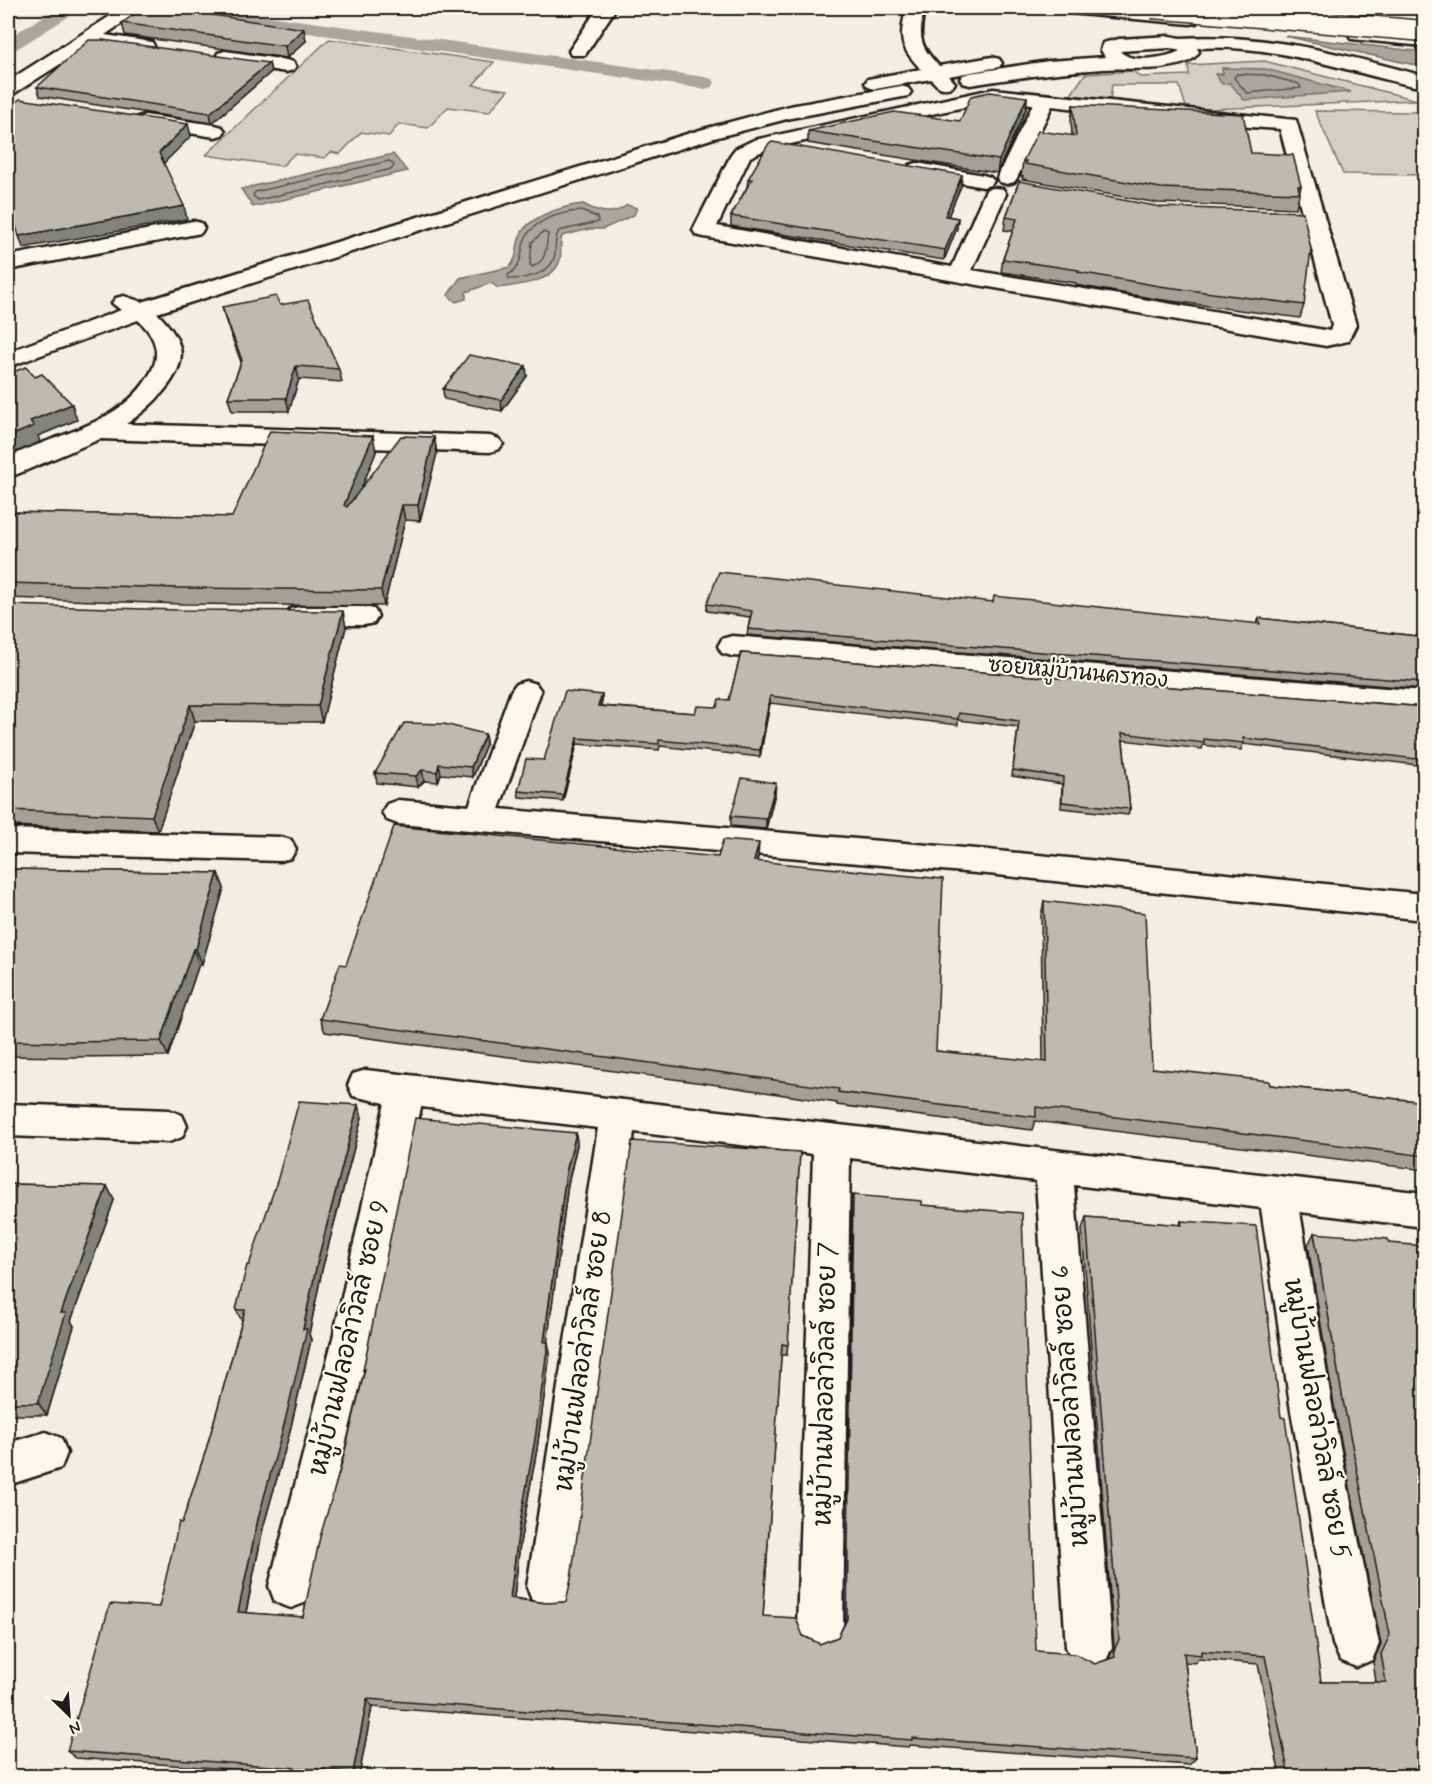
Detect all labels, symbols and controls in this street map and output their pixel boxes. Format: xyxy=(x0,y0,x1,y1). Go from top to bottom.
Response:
street label: ซอยหมู่บ้านนครทอง xyxy=(987,651,1169,696)
street label: หมู่บ้านฟลอล่าวิลล์ ซอย 9 xyxy=(301,1197,398,1479)
street label: หมู่บ้านฟลอล่าวิลล์ ซอย 8 xyxy=(546,1208,621,1494)
street label: หมู่บ้านฟลอล่าวิลล์ ซอย 7 xyxy=(806,1241,845,1527)
street label: หมู่บ้านฟลอล่าวิลล์ ซอย 6 xyxy=(1043,1264,1098,1548)
street label: หมู่บ้านฟลอล่าวิลล์ ซอย 5 xyxy=(1275,1276,1358,1562)
north arrow xyxy=(39,1685,99,1745)
text: N xyxy=(65,1715,84,1739)

